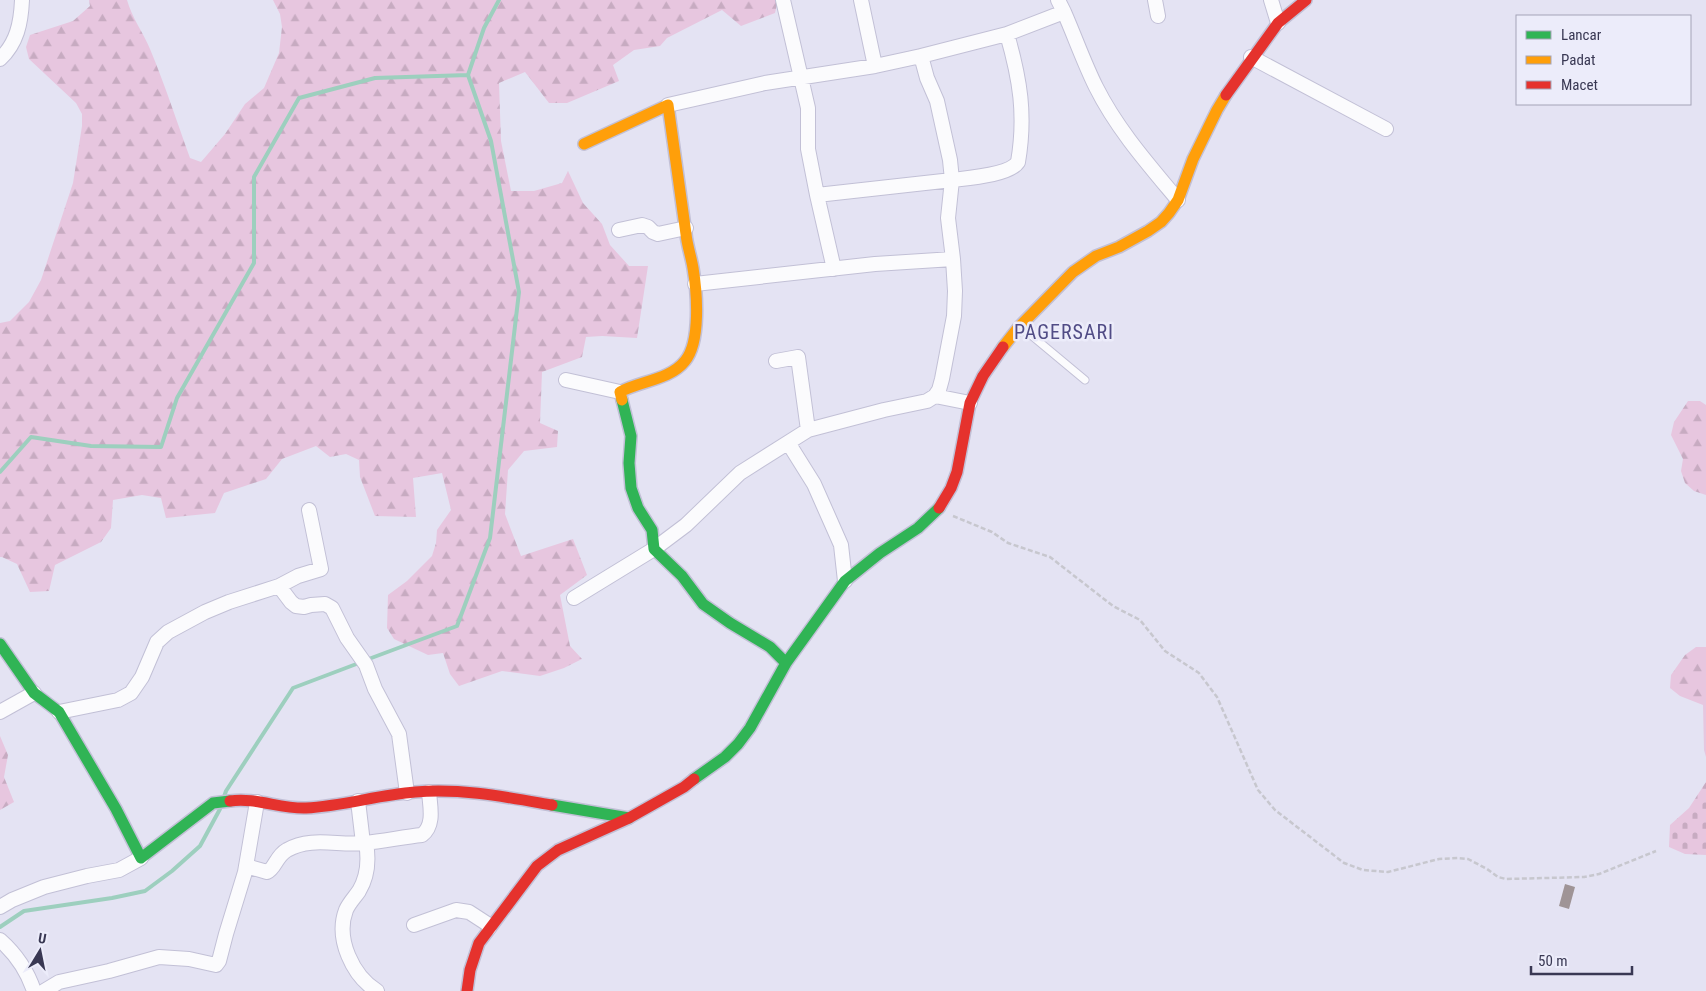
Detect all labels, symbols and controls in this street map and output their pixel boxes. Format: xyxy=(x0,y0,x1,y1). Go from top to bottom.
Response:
legend xyxy=(1516,15,1691,105)
text: Lancar xyxy=(1561,26,1602,44)
text: Padat xyxy=(1561,51,1595,69)
text: Macet xyxy=(1561,76,1598,94)
district label: PAGERSARI xyxy=(1014,320,1114,344)
north arrow xyxy=(15,926,65,976)
text: U xyxy=(37,930,48,947)
scale bar xyxy=(1531,944,1632,976)
text: 50 m xyxy=(1538,952,1568,970)

